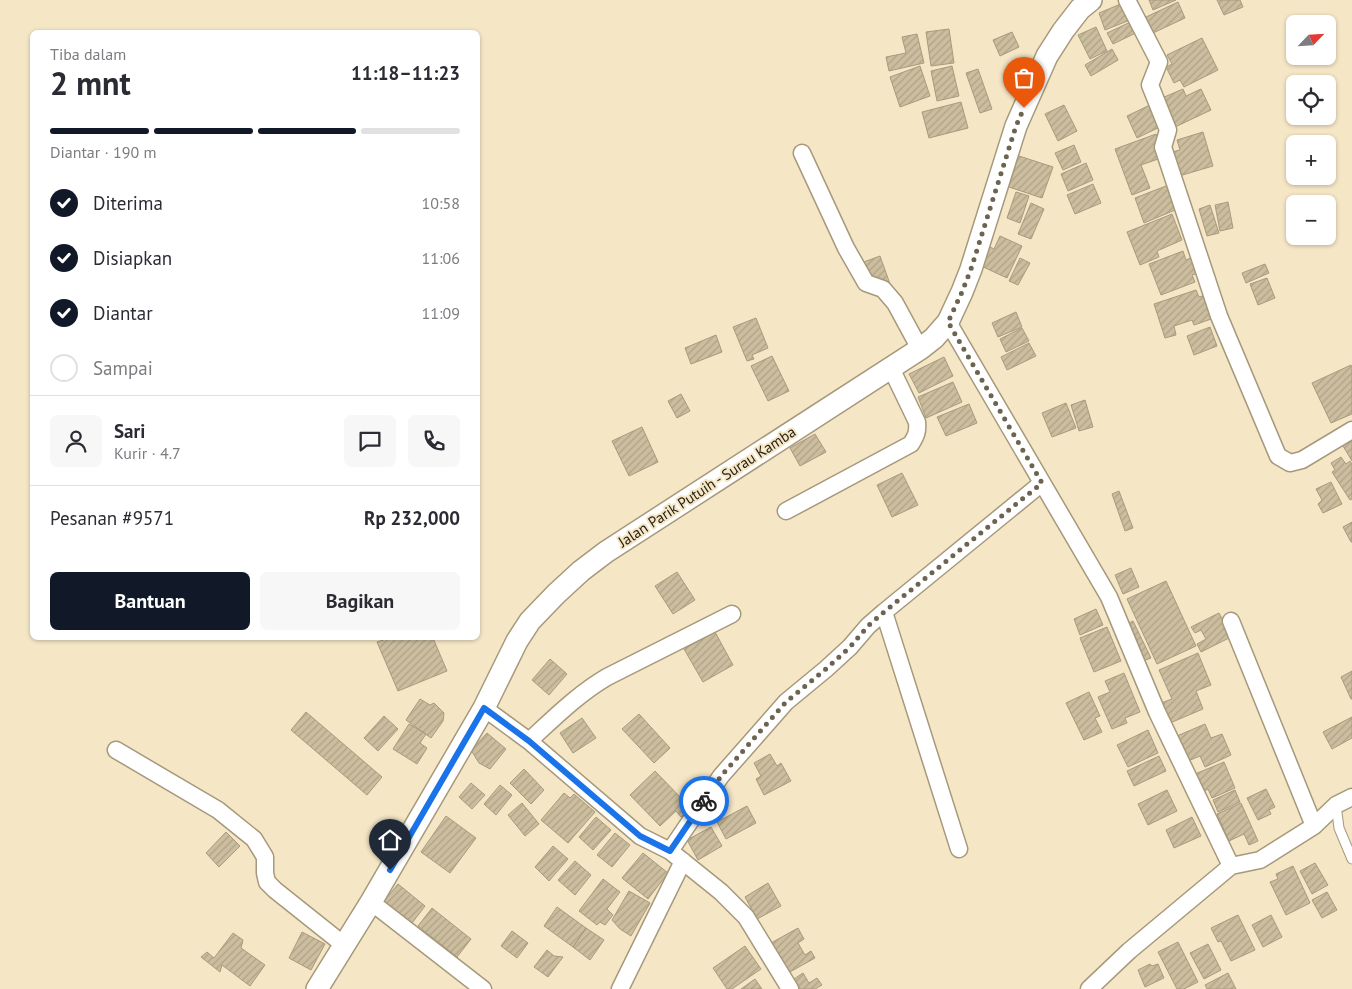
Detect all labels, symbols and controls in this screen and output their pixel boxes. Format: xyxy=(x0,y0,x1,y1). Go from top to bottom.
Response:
north arrow xyxy=(1286,15,1336,65)
map controls xyxy=(1286,15,1336,245)
text: Tiba dalam xyxy=(50,44,126,64)
pin xyxy=(1003,57,1045,108)
text: 11:18–11:23 xyxy=(351,61,460,85)
text: 2 mnt xyxy=(50,62,131,104)
icon: bag xyxy=(1010,64,1038,92)
button: locate xyxy=(1286,75,1336,125)
button: + xyxy=(1286,135,1336,185)
text: Diantar · 190 m xyxy=(50,142,156,162)
icon: check xyxy=(50,189,78,217)
text: Diterima xyxy=(93,191,163,215)
text: 10:58 xyxy=(422,193,460,213)
button: − xyxy=(1286,195,1336,245)
icon: check xyxy=(50,244,78,272)
text: Disiapkan xyxy=(93,246,172,270)
text: 11:06 xyxy=(422,248,460,268)
icon: check xyxy=(50,299,78,327)
text: Diantar xyxy=(93,301,153,325)
text: 11:09 xyxy=(422,303,460,323)
text: Sampai xyxy=(93,356,153,380)
button: person xyxy=(50,415,102,467)
button: chat xyxy=(344,415,396,467)
button: phone xyxy=(408,415,460,467)
text: Sari xyxy=(114,419,145,443)
street label: Jalan Parik Putuih - Surau Kamba xyxy=(614,422,799,552)
text: Kurir · 4.7 xyxy=(114,443,181,463)
text: Pesanan #9571 xyxy=(50,506,174,530)
text: Rp 232,000 xyxy=(364,506,460,530)
button: Bantuan xyxy=(50,572,250,630)
button: Bagikan xyxy=(260,572,460,630)
courier xyxy=(679,776,729,826)
icon: bike xyxy=(690,787,718,815)
pin xyxy=(369,819,411,870)
icon: home xyxy=(376,826,404,854)

